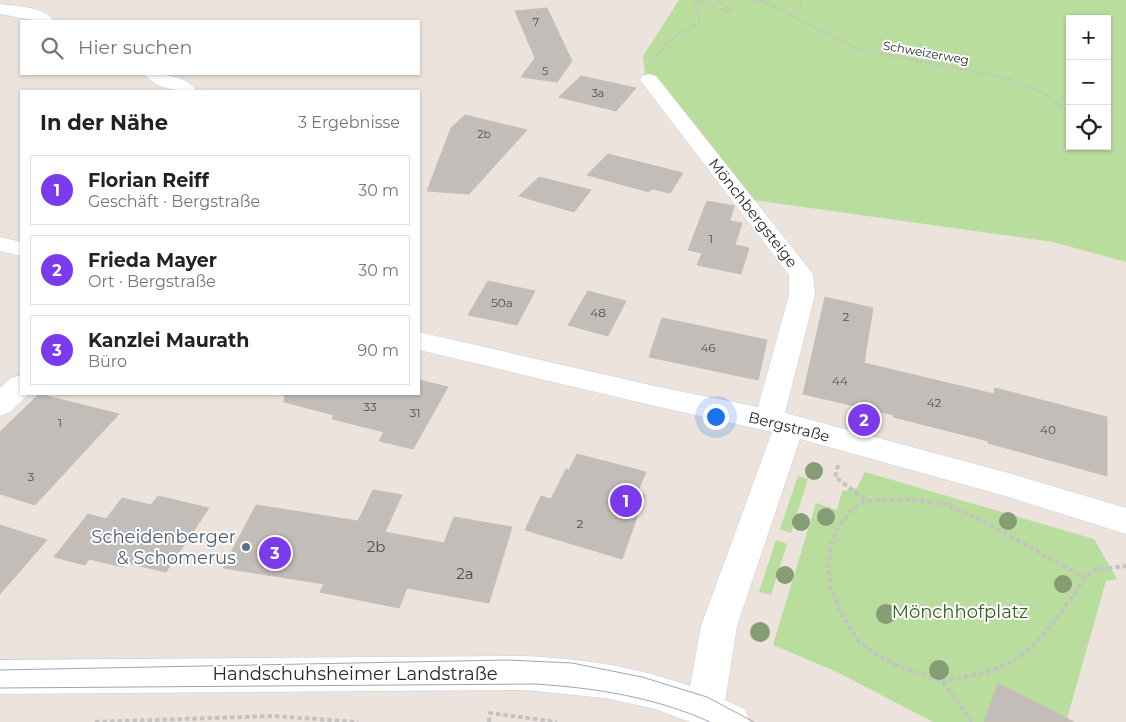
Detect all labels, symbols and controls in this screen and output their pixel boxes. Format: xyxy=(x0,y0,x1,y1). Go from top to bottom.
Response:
house number: 7 xyxy=(533,15,539,29)
map controls xyxy=(1066,15,1111,150)
button: + xyxy=(1066,15,1111,60)
search box xyxy=(20,20,420,75)
icon: search xyxy=(38,34,66,62)
text: Hier suchen xyxy=(78,36,192,59)
street label: Schweizerweg xyxy=(882,38,970,67)
button: − xyxy=(1066,60,1111,105)
house number: 5 xyxy=(542,64,548,78)
house number: 3a xyxy=(592,86,604,100)
button: locate xyxy=(1066,105,1111,150)
text: In der Nähe xyxy=(40,110,168,135)
text: 3 Ergebnisse xyxy=(298,113,400,132)
house number: 2b xyxy=(477,127,491,141)
street label: Mönchbergsteige xyxy=(705,154,802,271)
text: Florian Reiff xyxy=(88,169,209,192)
text: 1 xyxy=(54,181,60,200)
text: 30 m xyxy=(358,181,399,200)
text: Geschäft · Bergstraße xyxy=(88,192,260,211)
house number: 1 xyxy=(709,231,713,246)
text: Frieda Mayer xyxy=(88,249,217,272)
text: 2 xyxy=(52,261,62,280)
text: 30 m xyxy=(358,261,399,280)
text: Ort · Bergstraße xyxy=(88,272,216,291)
house number: 50a xyxy=(491,295,513,310)
house number: 48 xyxy=(590,305,606,320)
house number: 2 xyxy=(843,309,850,324)
text: Kanzlei Maurath xyxy=(88,329,249,352)
house number: 46 xyxy=(700,340,716,355)
text: 3 xyxy=(52,341,62,360)
text: 90 m xyxy=(357,341,399,360)
text: Büro xyxy=(88,352,127,371)
house number: 44 xyxy=(832,373,848,388)
house number: 42 xyxy=(927,395,942,410)
house number: 33 xyxy=(363,399,377,414)
pin: 2 xyxy=(848,401,880,439)
your location xyxy=(703,404,729,430)
house number: 31 xyxy=(409,405,421,420)
street label: Bergstraße xyxy=(746,407,832,446)
house number: 1 xyxy=(58,415,62,430)
house number: 40 xyxy=(1040,422,1056,437)
house number: 3 xyxy=(28,469,35,484)
pin: 1 xyxy=(610,482,642,520)
house number: 2 xyxy=(577,516,584,531)
place label: Scheidenberger & Schomerus xyxy=(91,526,236,569)
pin: 3 xyxy=(259,534,291,572)
house number: 2b xyxy=(367,537,385,556)
marker: Scheidenberger & Schomerus xyxy=(240,541,252,553)
house number: 2a xyxy=(456,564,474,583)
park label: Mönchhofplatz xyxy=(892,601,1028,623)
street label: Handschuhsheimer Landstraße xyxy=(212,663,498,685)

